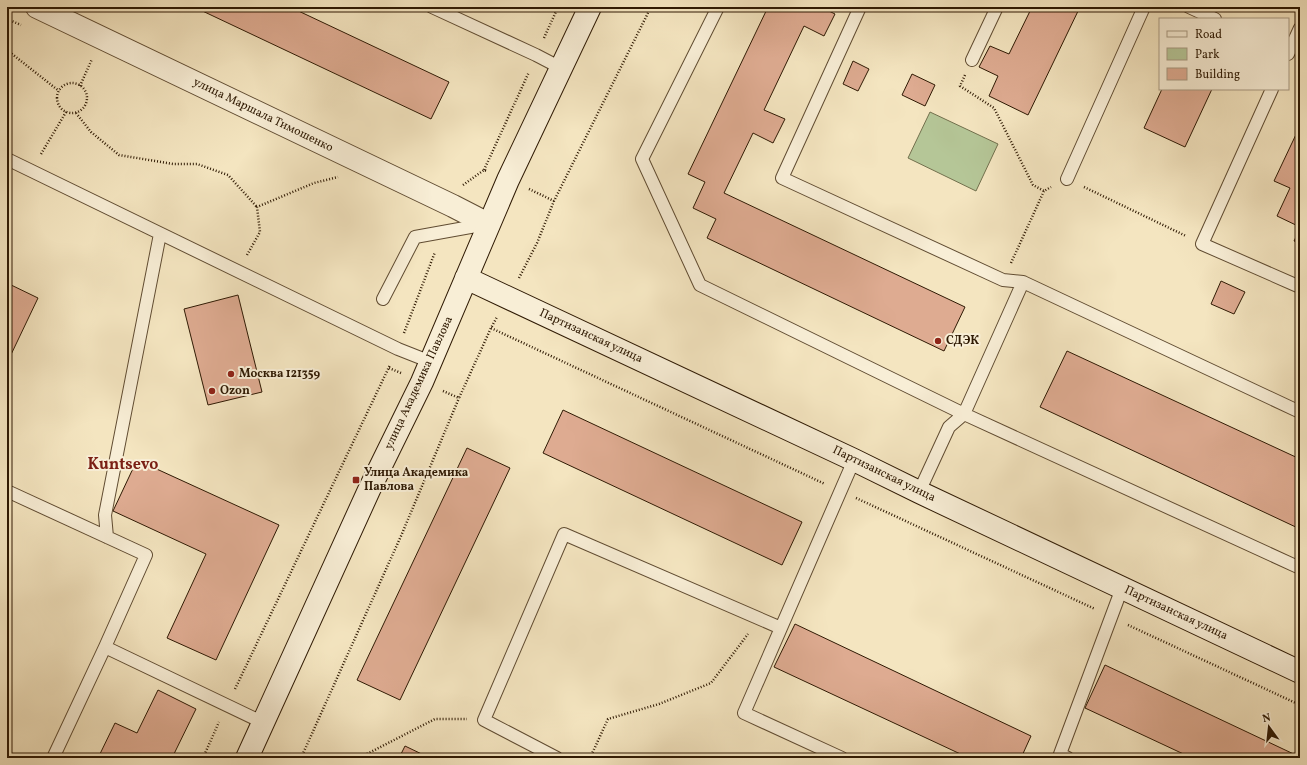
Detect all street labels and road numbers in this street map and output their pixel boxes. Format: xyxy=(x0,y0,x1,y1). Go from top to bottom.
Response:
street label: улица Маршала Тимошенко xyxy=(190,74,336,156)
street label: Партизанская улица xyxy=(537,305,645,367)
street label: улица Академика Павлова xyxy=(381,314,457,452)
street label: Партизанская улица xyxy=(830,442,938,506)
street label: Партизанская улица xyxy=(1122,582,1230,644)

